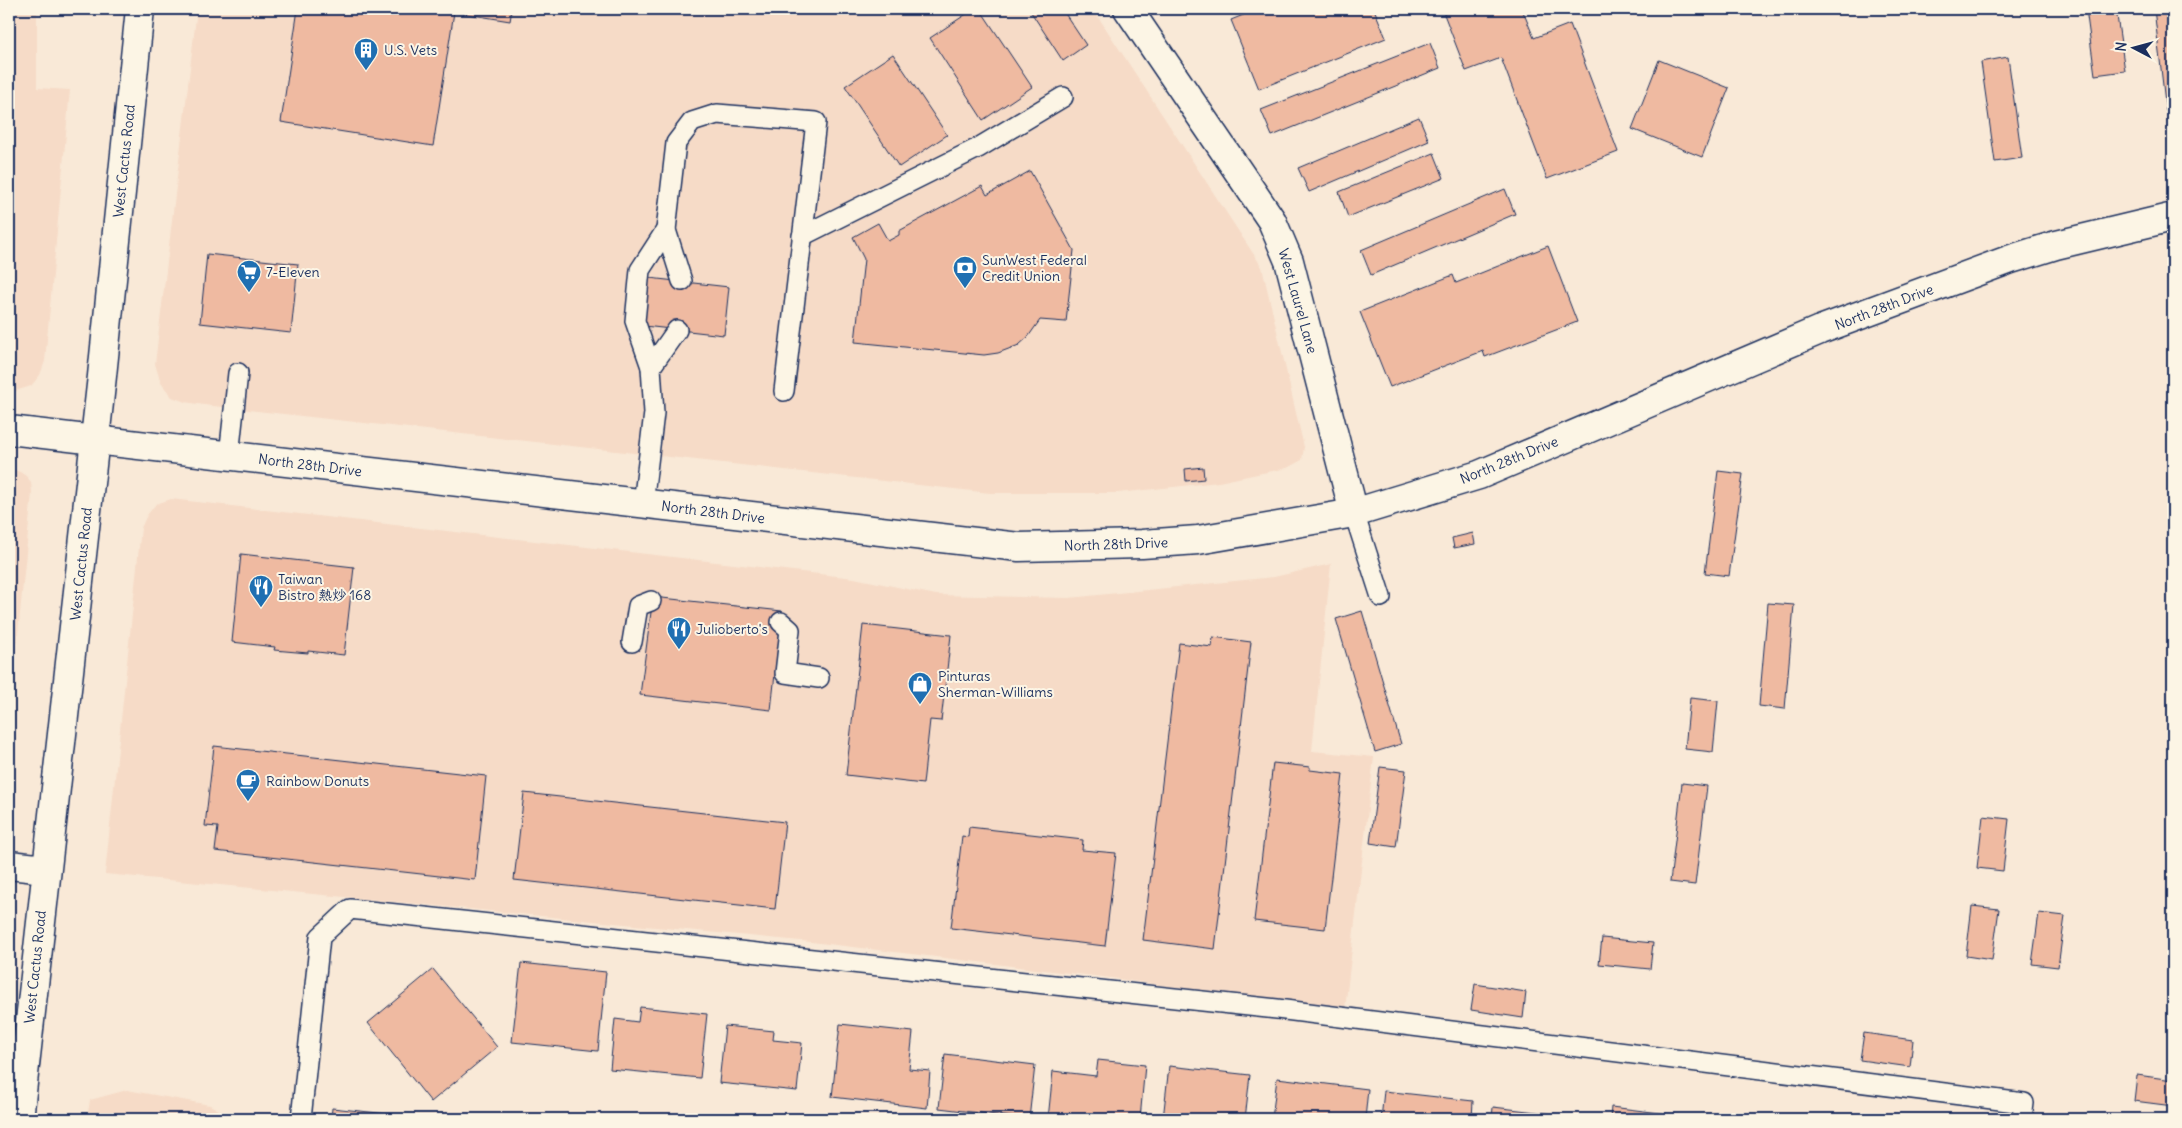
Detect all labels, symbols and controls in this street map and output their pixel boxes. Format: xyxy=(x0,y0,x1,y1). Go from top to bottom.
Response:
north arrow xyxy=(2110,22,2160,72)
building icon: U.S. Vets xyxy=(353,37,379,71)
place label: U.S. Vets xyxy=(384,41,437,59)
text: N xyxy=(2112,41,2131,52)
street label: West Cactus Road xyxy=(109,103,139,219)
street label: West Laurel Lane xyxy=(1274,246,1322,356)
place label: SunWest Federal Credit Union xyxy=(982,251,1087,285)
bank icon: SunWest Federal Credit Union xyxy=(952,255,978,289)
supermarket icon: 7-Eleven xyxy=(236,259,262,293)
place label: 7-Eleven xyxy=(266,263,320,281)
street label: North 28th Drive xyxy=(1832,280,1936,334)
street label: North 28th Drive xyxy=(1457,432,1561,488)
street label: North 28th Drive xyxy=(257,450,363,480)
street label: North 28th Drive xyxy=(660,497,766,527)
street label: West Cactus Road xyxy=(66,506,96,622)
street label: North 28th Drive xyxy=(1064,533,1168,555)
place label: Taiwan Bistro 熱炒 168 xyxy=(278,570,371,604)
restaurant icon: Taiwan Bistro 熱炒 168 xyxy=(248,574,274,608)
restaurant icon: Julioberto's xyxy=(666,616,692,650)
place label: Julioberto's xyxy=(696,620,768,638)
place label: Pinturas Sherman-Williams xyxy=(938,667,1053,701)
shop icon: Pinturas Sherman-Williams xyxy=(907,671,933,705)
cafe icon: Rainbow Donuts xyxy=(235,768,261,802)
place label: Rainbow Donuts xyxy=(266,772,369,790)
street label: West Cactus Road xyxy=(20,909,50,1025)

